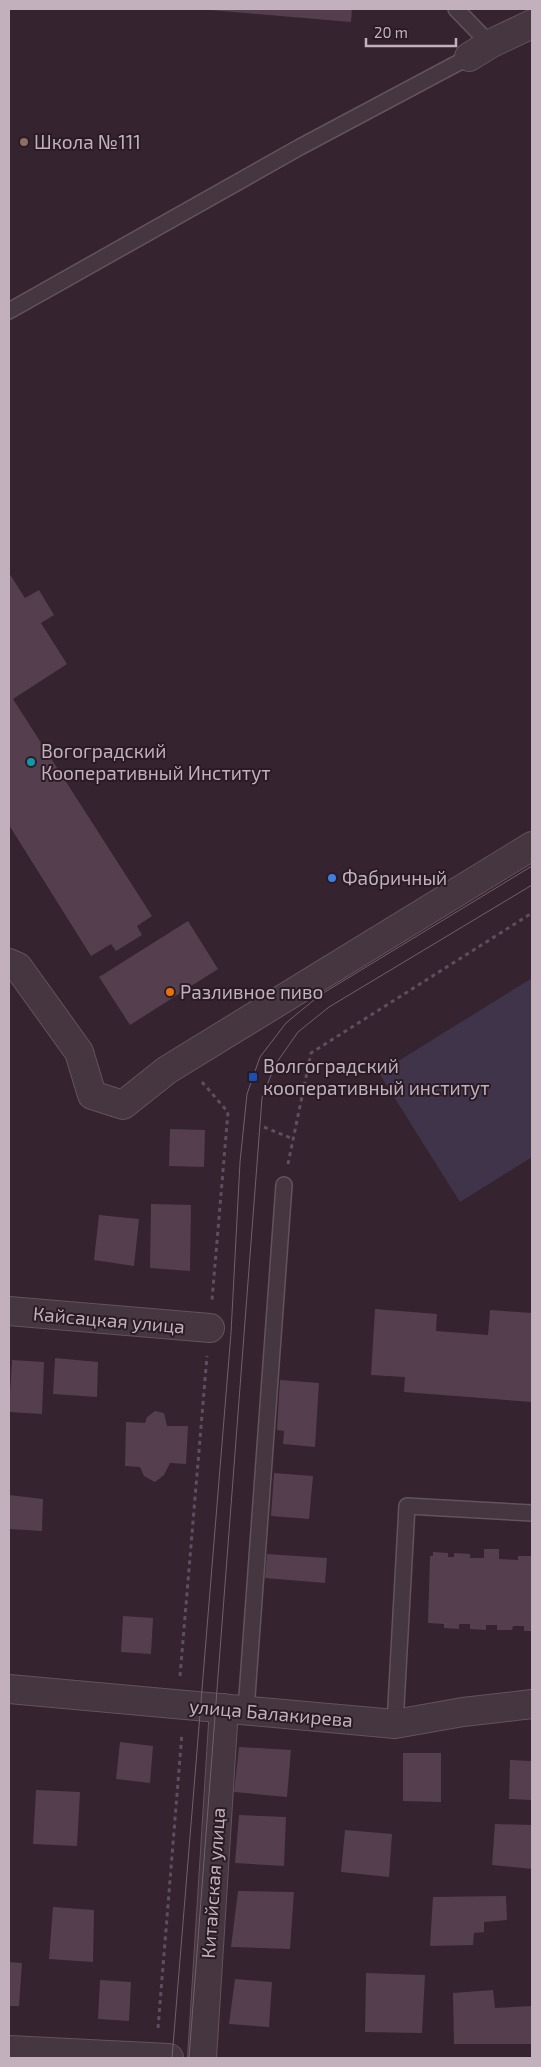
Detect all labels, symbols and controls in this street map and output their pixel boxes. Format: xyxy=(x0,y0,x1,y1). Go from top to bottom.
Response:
scale bar xyxy=(366,15,456,47)
text: 20 m xyxy=(374,23,408,41)
place label: Школа №111 xyxy=(34,130,141,153)
marker: Школа №111 xyxy=(18,136,30,148)
place label: Вогоградский Кооперативный Институт xyxy=(41,739,271,785)
marker: Вогоградский Кооперативный Институт xyxy=(25,756,37,768)
place label: Фабричный xyxy=(342,866,447,889)
marker: Фабричный xyxy=(326,872,338,884)
place label: Разливное пиво xyxy=(180,980,323,1003)
marker: Разливное пиво xyxy=(164,986,176,998)
place label: Волгоградский кооперативный институт xyxy=(263,1054,489,1100)
marker: Волгоградский кооперативный институт xyxy=(247,1071,259,1083)
street label: Кайсацкая улица xyxy=(32,1301,186,1339)
street label: улица Балакирева xyxy=(188,1694,354,1732)
street label: Китайская улица xyxy=(196,1807,230,1959)

